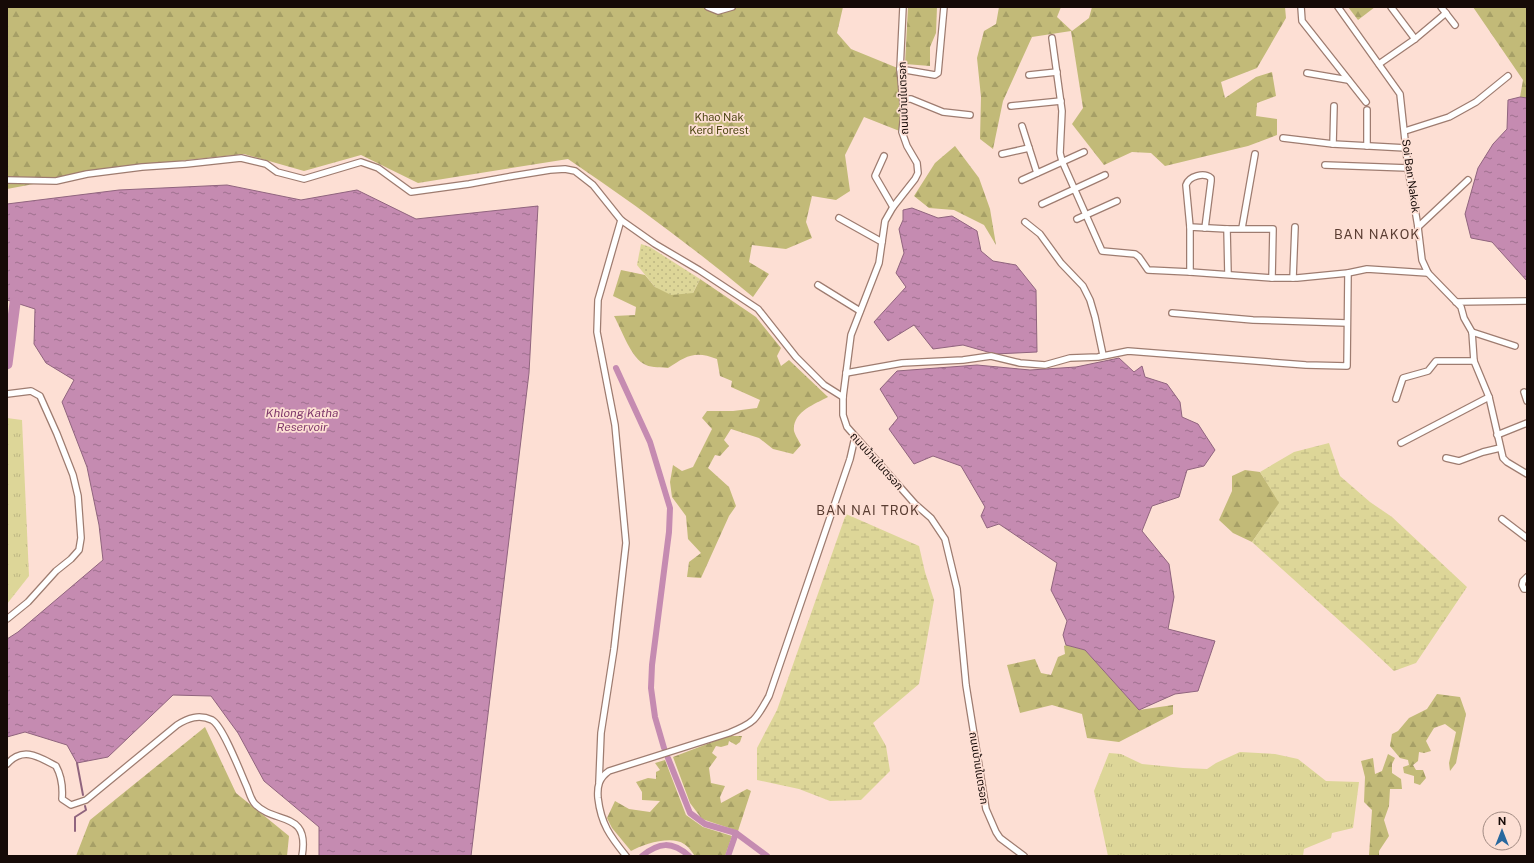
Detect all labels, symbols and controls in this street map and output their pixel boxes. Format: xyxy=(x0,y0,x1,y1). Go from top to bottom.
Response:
street label: ถนนบ้านในตรอก xyxy=(896,61,910,135)
park label: Khao Nak Kerd Forest xyxy=(689,111,749,136)
street label: Soi Ban Nakok xyxy=(1400,138,1422,214)
district label: BAN NAKOK xyxy=(1334,227,1420,242)
water label: Khlong Katha Reservoir xyxy=(266,406,338,434)
street label: ถนนบ้านในตรอก xyxy=(848,430,906,492)
district label: BAN NAI TROK xyxy=(816,503,920,518)
street label: ถนนบ้านในตรอก xyxy=(967,731,991,805)
north arrow xyxy=(1482,811,1522,851)
text: N xyxy=(1498,815,1506,827)

